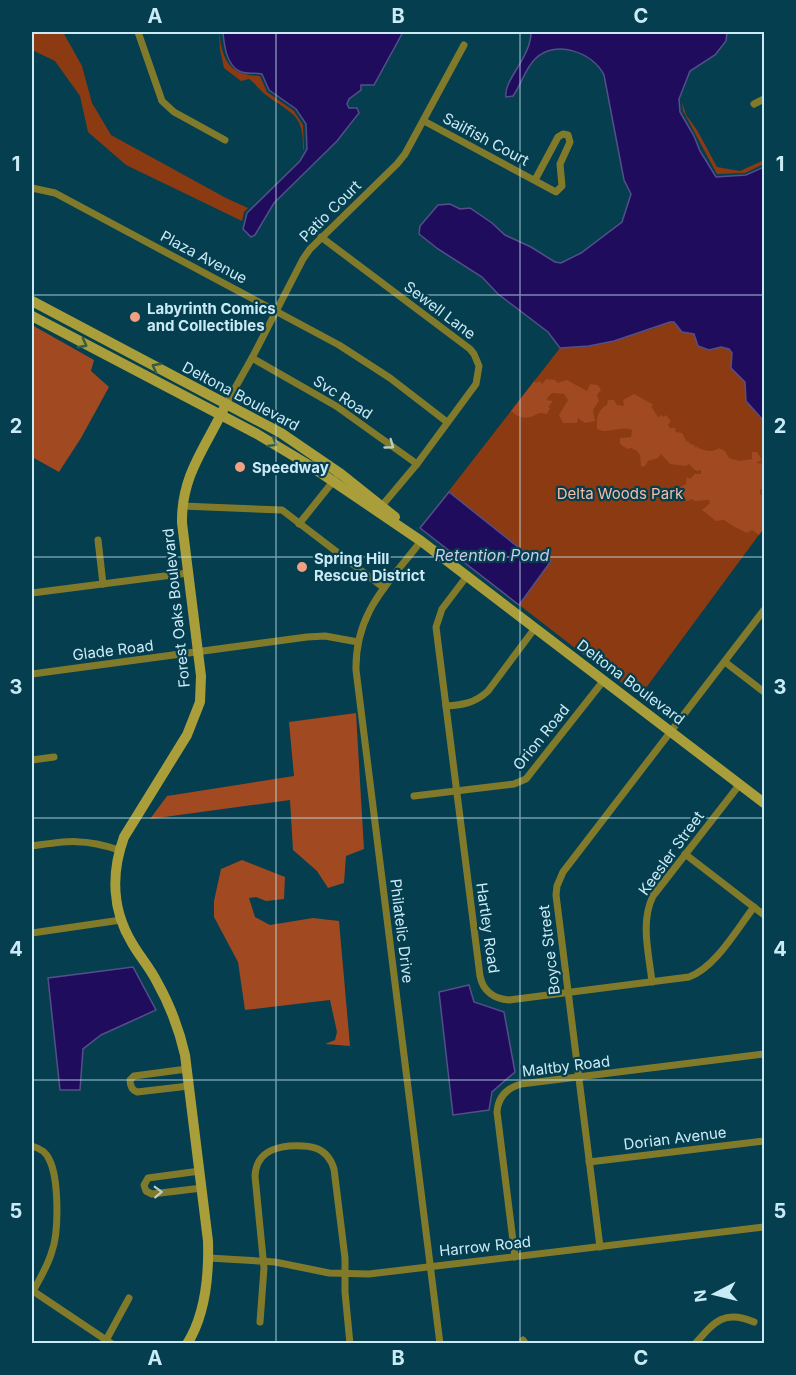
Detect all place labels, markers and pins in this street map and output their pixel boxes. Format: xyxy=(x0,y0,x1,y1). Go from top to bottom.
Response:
place label: Labyrinth Comics and Collectibles xyxy=(147,299,276,335)
marker: Labyrinth Comics and Collectibles xyxy=(128,310,142,324)
place label: Speedway xyxy=(252,458,329,477)
marker: Speedway xyxy=(233,460,247,474)
place label: Spring Hill Rescue District xyxy=(314,549,426,585)
marker: Spring Hill Rescue District xyxy=(295,560,309,574)

